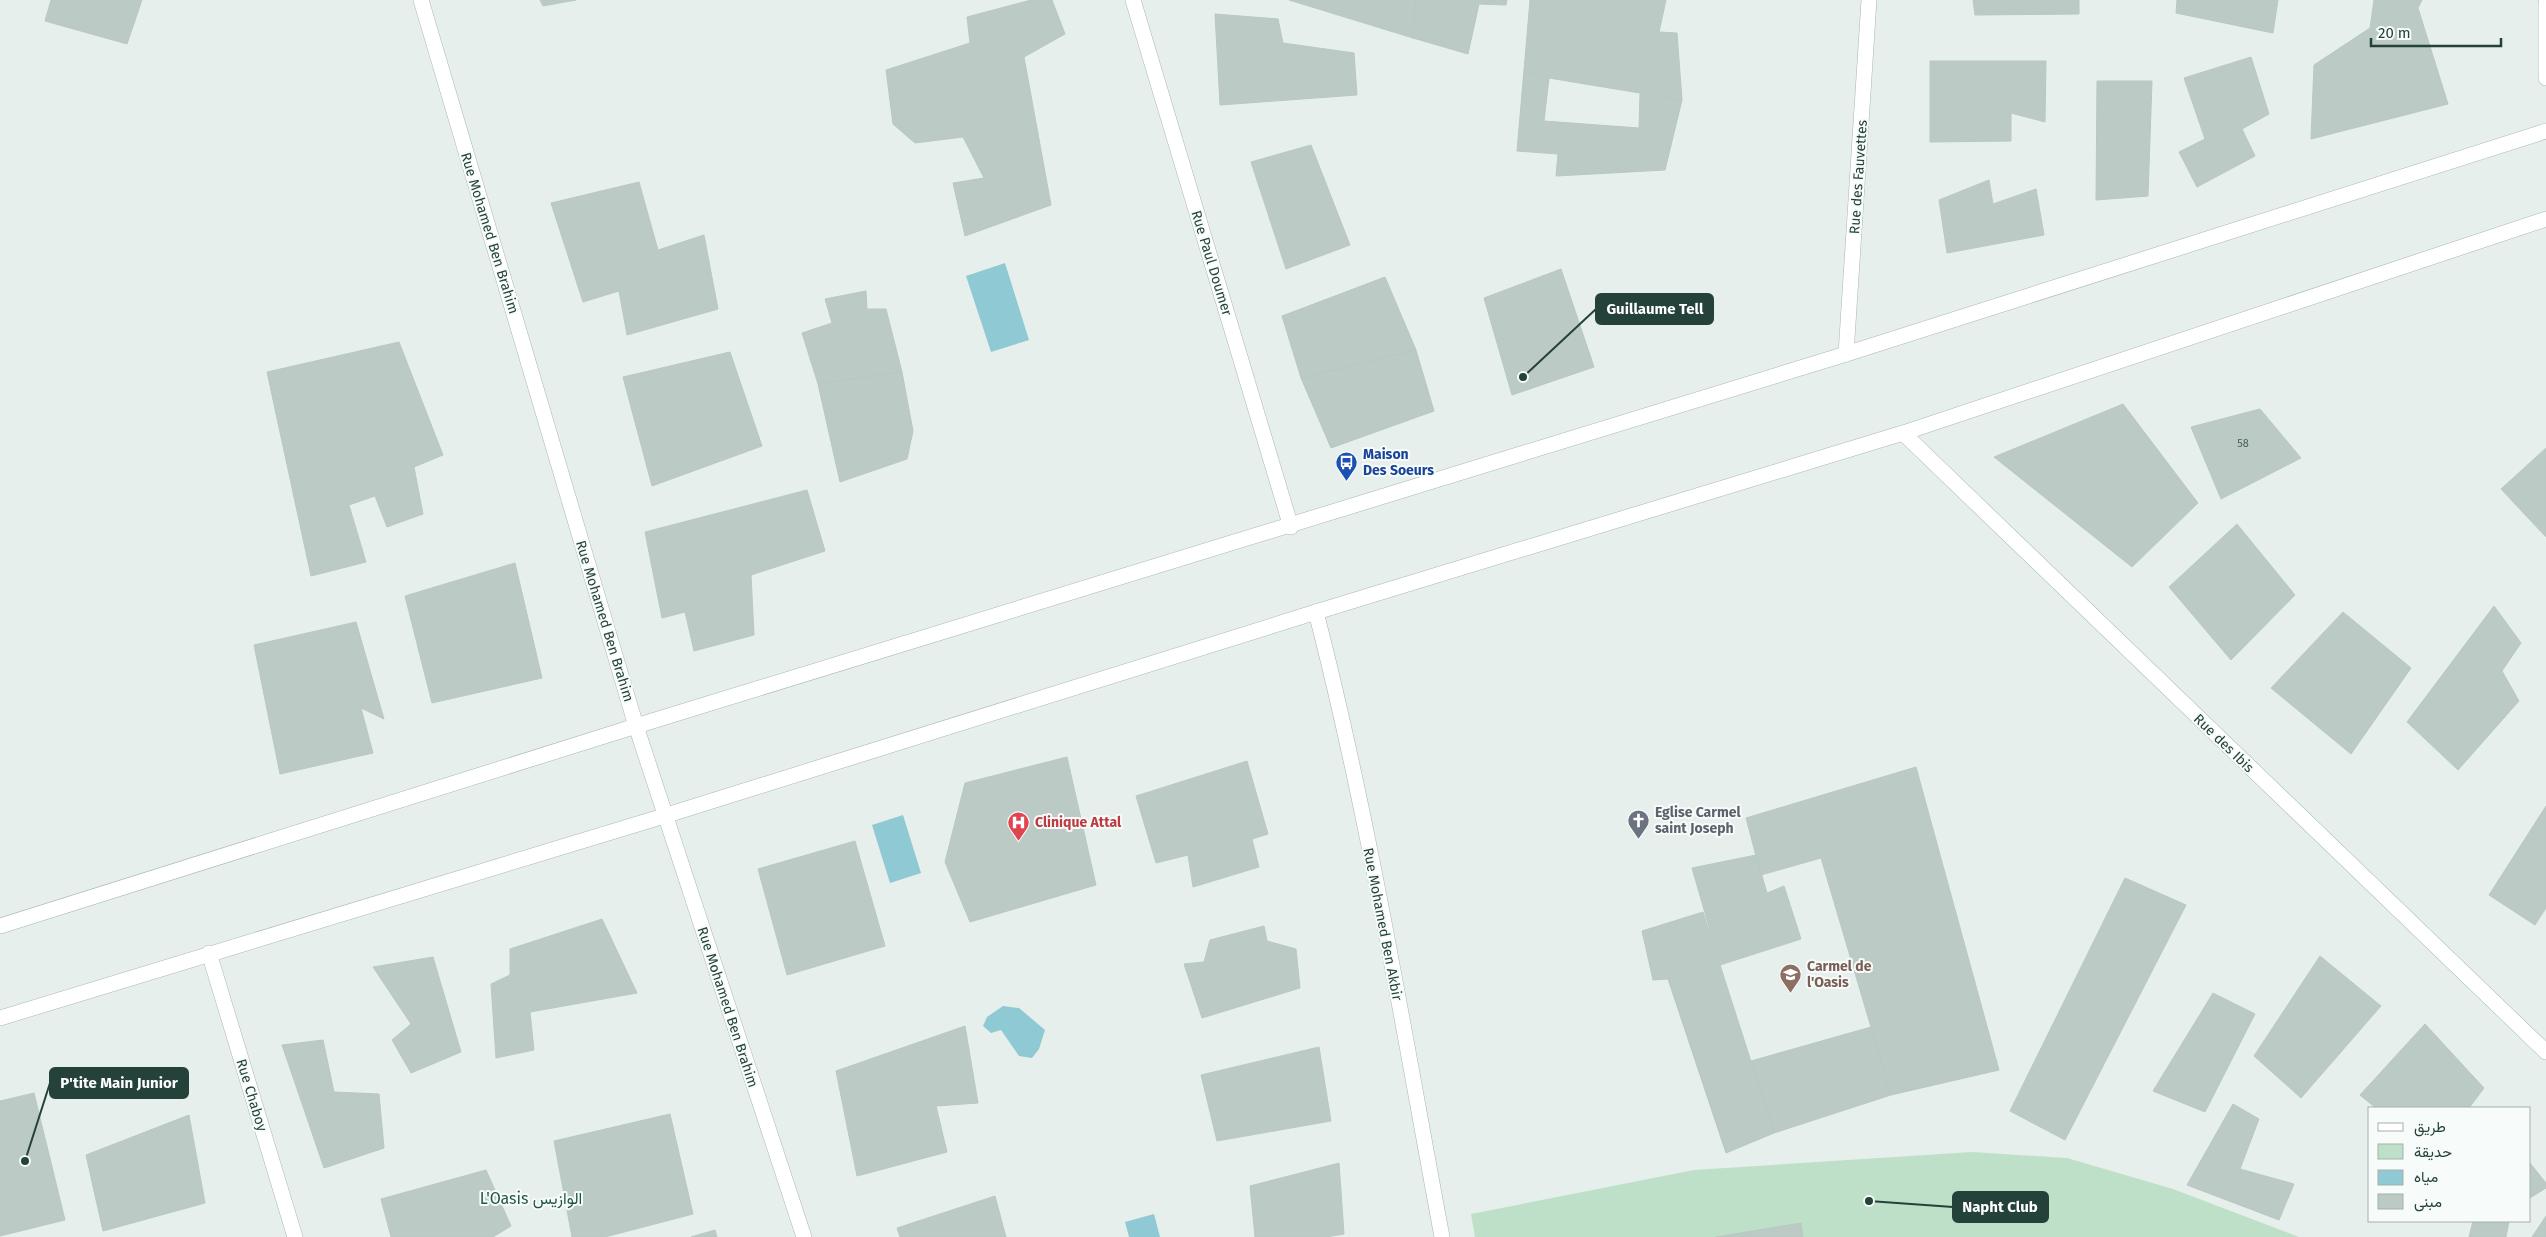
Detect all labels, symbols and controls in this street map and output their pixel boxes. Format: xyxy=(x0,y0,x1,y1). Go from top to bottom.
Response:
scale bar xyxy=(2371,15,2501,47)
text: 20 m xyxy=(2378,24,2411,42)
street label: Rue des Fauvettes xyxy=(1846,119,1871,235)
street label: Rue Mohamed Ben Brahim xyxy=(457,150,522,316)
street label: Rue Paul Doumer xyxy=(1187,208,1236,318)
callout: Guillaume Tell xyxy=(1596,294,1713,324)
text: Guillaume Tell xyxy=(1606,300,1704,318)
house number: 58 xyxy=(2237,437,2249,450)
place label: Maison Des Soeurs xyxy=(1363,446,1434,479)
bus stop icon: Maison Des Soeurs xyxy=(1335,450,1359,481)
street label: Rue Mohamed Ben Brahim xyxy=(572,538,637,704)
street label: Rue des Ibis xyxy=(2190,710,2258,777)
place label: Eglise Carmel saint Joseph xyxy=(1655,804,1741,837)
church icon: Eglise Carmel saint Joseph xyxy=(1627,808,1651,839)
hospital icon: Clinique Attal xyxy=(1007,810,1031,841)
place label: Clinique Attal xyxy=(1035,814,1122,831)
street label: Rue Mohamed Ben Akbir xyxy=(1359,846,1406,1003)
street label: Rue Mohamed Ben Brahim xyxy=(694,925,762,1090)
place label: Carmel de l'Oasis xyxy=(1807,958,1872,991)
school or university icon: Carmel de l'Oasis xyxy=(1779,962,1803,993)
street label: Rue Chaboy xyxy=(232,1057,271,1133)
callout: P'tite Main Junior xyxy=(50,1068,188,1098)
text: P'tite Main Junior xyxy=(60,1074,179,1092)
legend xyxy=(2368,1107,2531,1222)
text: طريق xyxy=(2414,1118,2446,1137)
text: حديقة xyxy=(2414,1143,2452,1161)
text: مياه xyxy=(2414,1168,2438,1186)
district label: L'Oasis الوازيس xyxy=(480,1189,582,1209)
callout: Napht Club xyxy=(1953,1192,2048,1222)
text: مبنى xyxy=(2414,1193,2442,1212)
text: Napht Club xyxy=(1962,1198,2038,1216)

